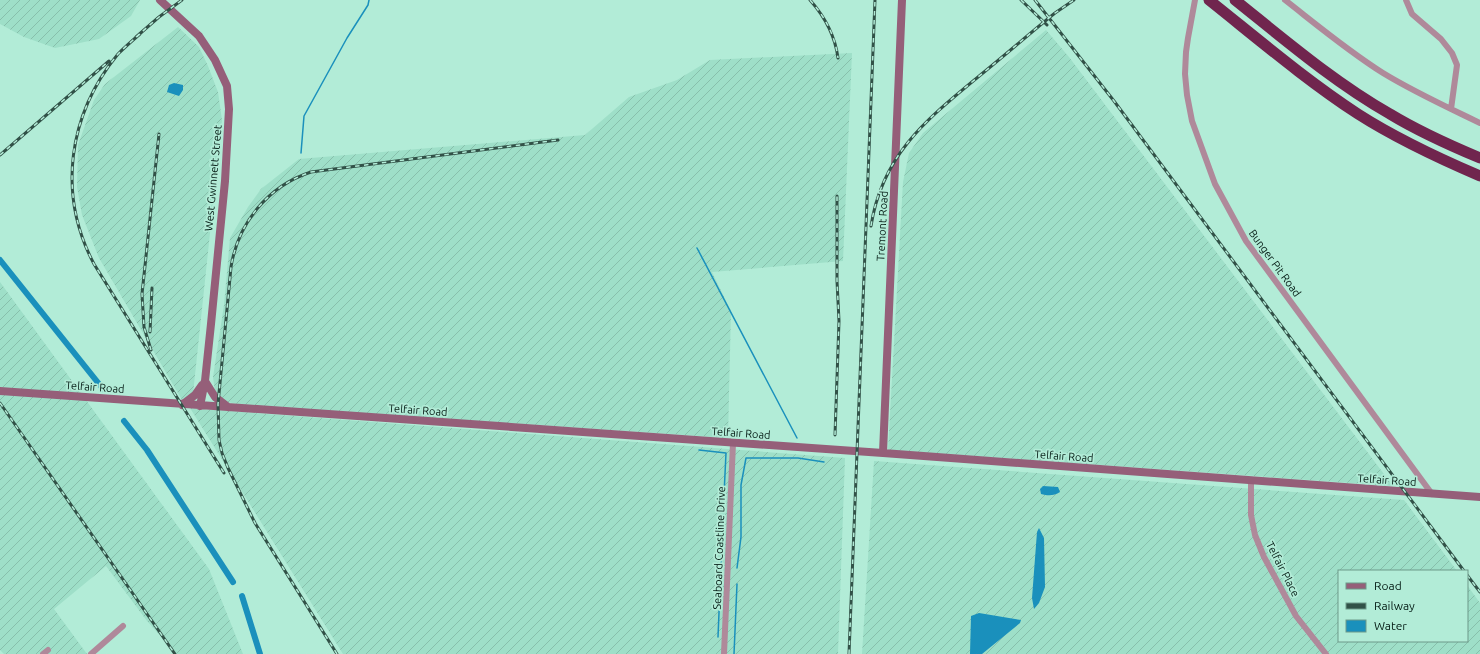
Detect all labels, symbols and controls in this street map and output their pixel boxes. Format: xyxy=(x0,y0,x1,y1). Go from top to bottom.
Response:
street label: West Gwinnett Street xyxy=(202,124,224,232)
street label: Tremont Road xyxy=(874,191,890,261)
street label: Bunger Pit Road xyxy=(1247,227,1303,299)
street label: Telfair Road xyxy=(65,379,125,395)
street label: Telfair Road xyxy=(388,402,448,418)
street label: Telfair Road xyxy=(711,425,771,441)
street label: Telfair Road xyxy=(1034,448,1094,464)
street label: Telfair Road xyxy=(1357,472,1417,488)
street label: Seaboard Coastline Drive xyxy=(711,486,727,610)
street label: Telfair Place xyxy=(1264,540,1302,598)
legend xyxy=(1338,570,1468,642)
text: Road xyxy=(1374,579,1402,592)
text: Railway xyxy=(1374,599,1415,612)
text: Water xyxy=(1374,619,1407,632)

